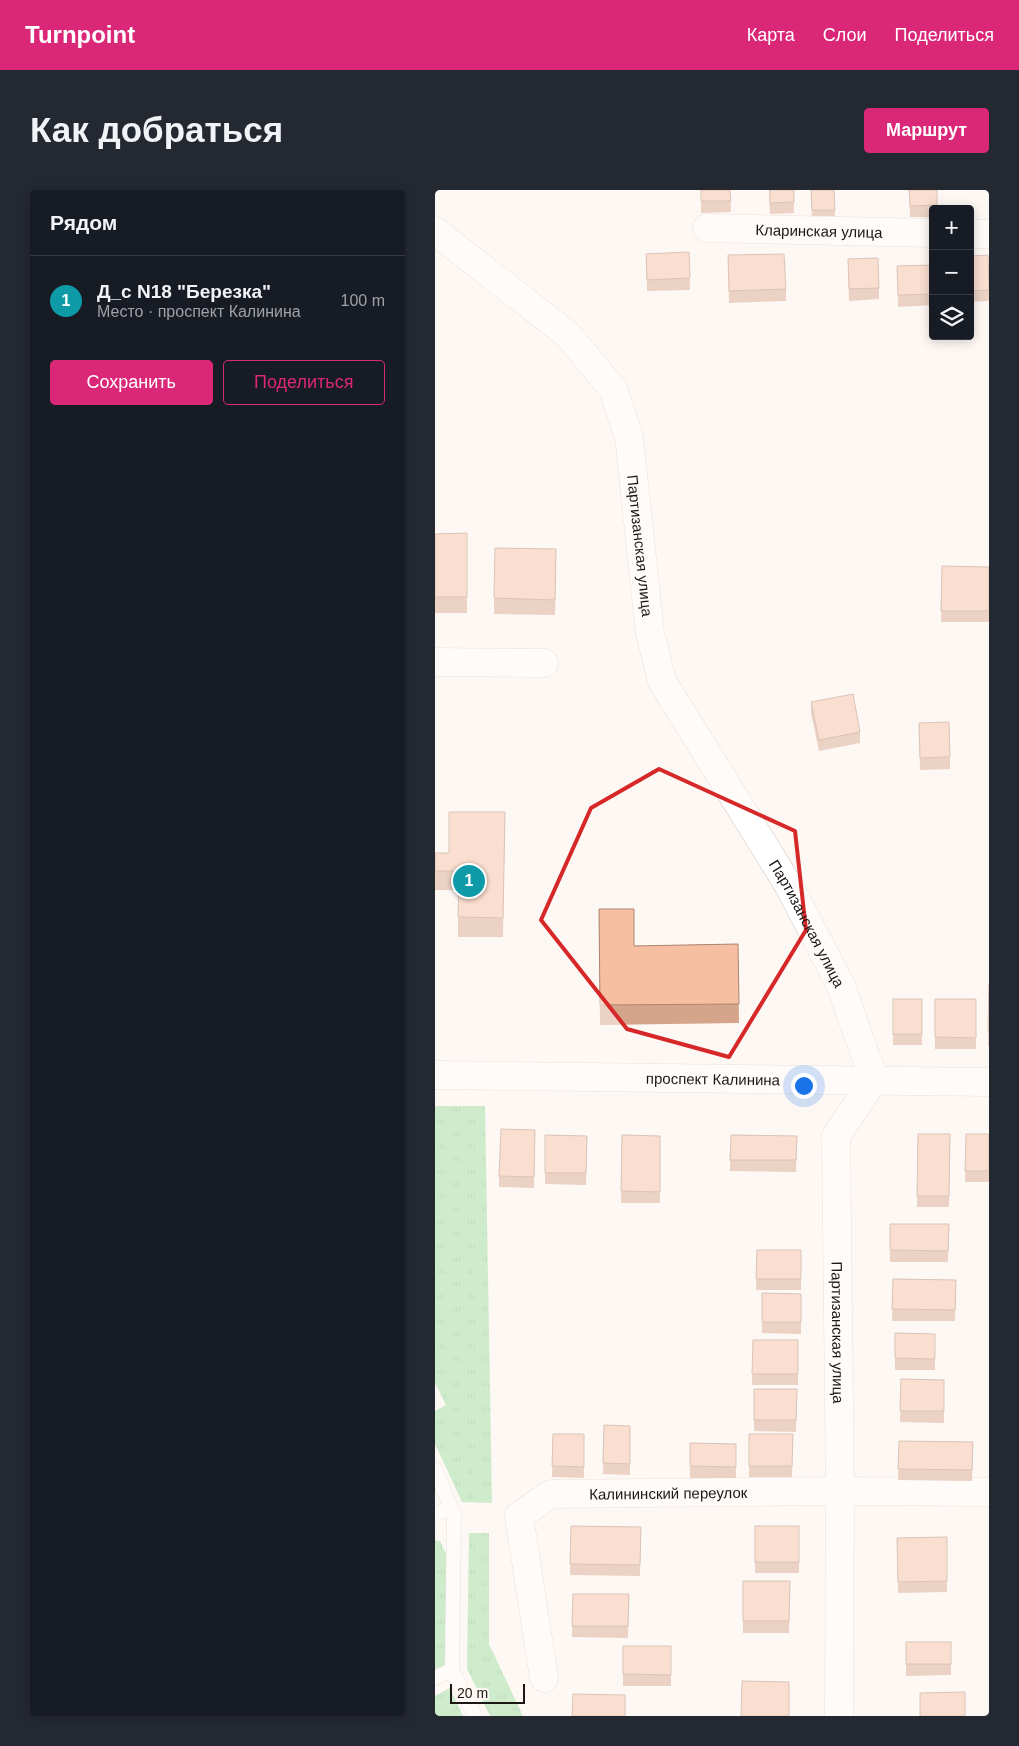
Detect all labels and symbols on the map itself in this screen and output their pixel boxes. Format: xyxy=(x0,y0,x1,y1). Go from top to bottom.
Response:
street label: Кларинская улица xyxy=(755,221,883,240)
street label: Партизанская улица xyxy=(625,474,657,618)
street label: Партизанская улица xyxy=(766,856,849,990)
pin: 1 xyxy=(453,862,485,900)
street label: проспект Калинина xyxy=(646,1069,781,1088)
your location xyxy=(791,1073,817,1099)
street label: Партизанская улица xyxy=(829,1261,848,1404)
street label: Калининский переулок xyxy=(589,1483,748,1502)
scale bar xyxy=(450,1681,525,1704)

